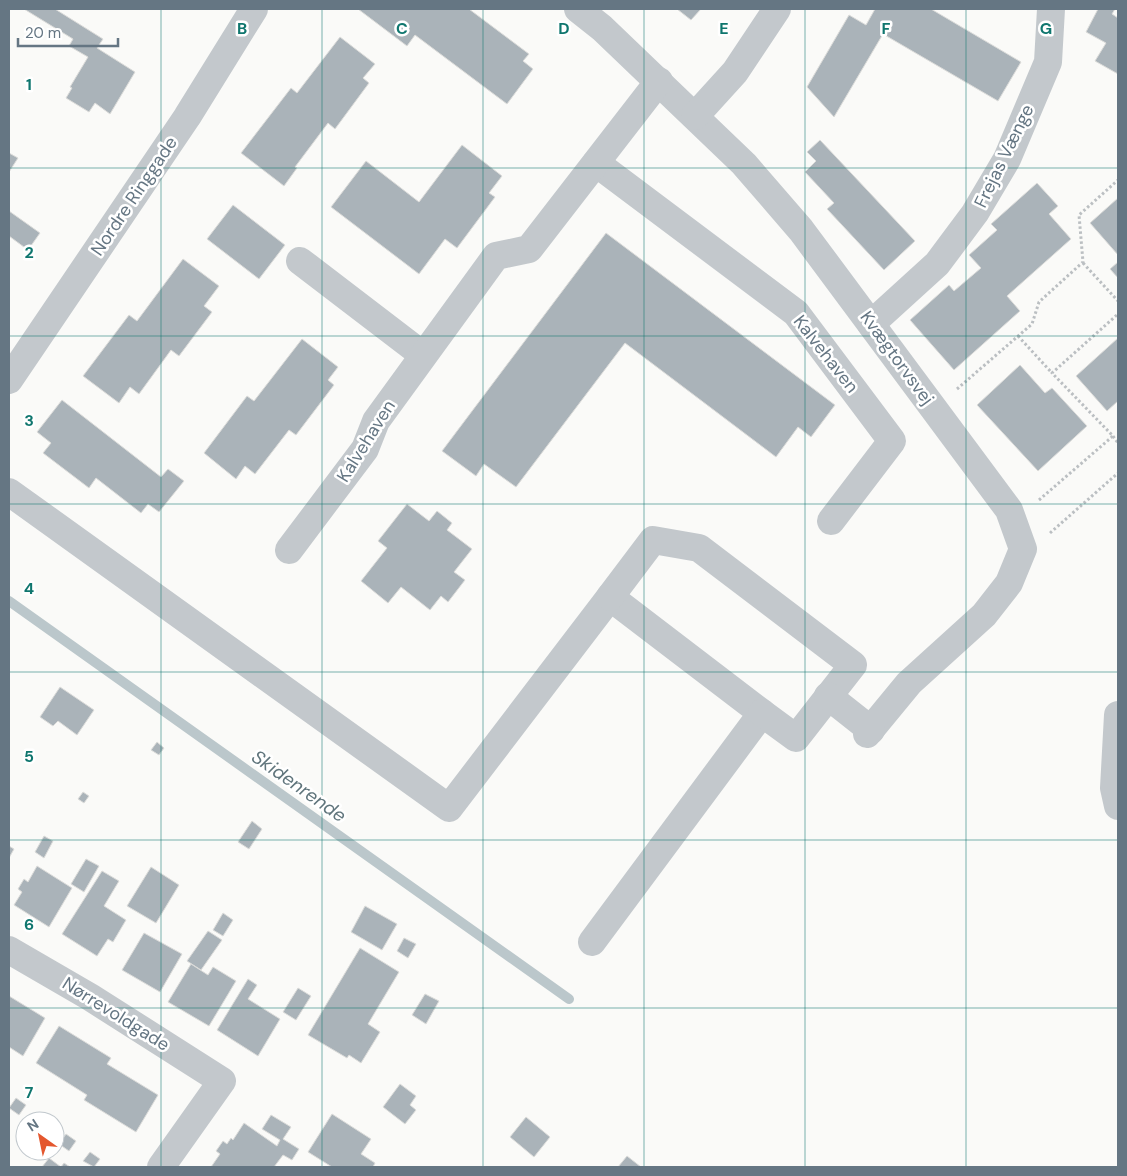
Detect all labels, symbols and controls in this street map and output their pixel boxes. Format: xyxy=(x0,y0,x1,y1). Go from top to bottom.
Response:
scale bar xyxy=(18,15,118,47)
text: B xyxy=(237,18,247,39)
text: C xyxy=(396,18,408,39)
text: D xyxy=(558,18,570,39)
text: E xyxy=(719,18,729,39)
text: F xyxy=(882,18,891,39)
text: G xyxy=(1040,18,1052,39)
text: 20 m xyxy=(25,23,61,43)
text: 1 xyxy=(26,74,32,95)
street label: Frejas Vænge xyxy=(969,100,1039,212)
street label: Nordre Ringgade xyxy=(85,132,183,260)
text: 2 xyxy=(24,242,34,263)
street label: Kvægtorvsvej xyxy=(855,306,939,410)
street label: Kalvehaven xyxy=(788,310,864,398)
street label: Kalvehaven xyxy=(331,395,401,487)
text: 3 xyxy=(24,410,34,431)
text: 4 xyxy=(24,578,34,599)
water label: Skidenrende xyxy=(247,744,351,828)
text: 5 xyxy=(24,746,34,767)
text: 6 xyxy=(24,914,34,935)
street label: Nørrevoldgade xyxy=(58,971,174,1057)
text: 7 xyxy=(25,1082,34,1103)
north arrow xyxy=(15,1111,65,1161)
text: N xyxy=(24,1115,42,1135)

